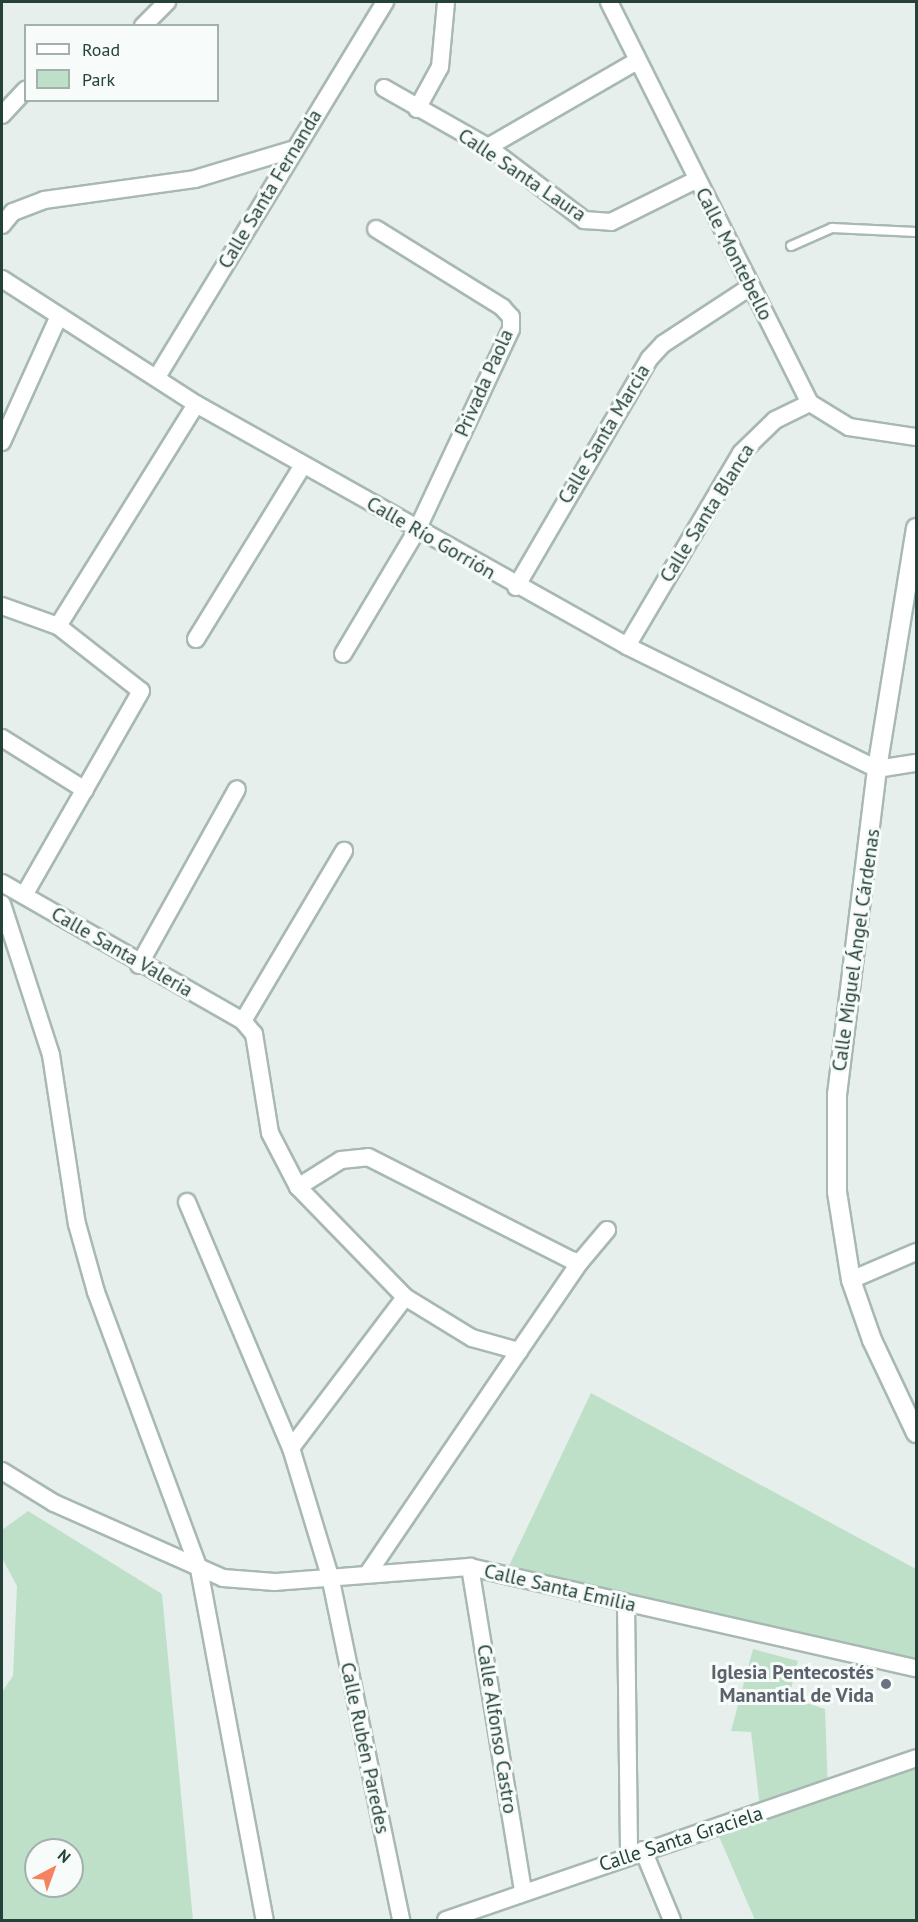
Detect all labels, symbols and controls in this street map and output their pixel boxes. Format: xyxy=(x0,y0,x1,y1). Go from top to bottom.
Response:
legend xyxy=(24,24,219,102)
text: Road xyxy=(82,38,120,61)
text: Park xyxy=(82,68,115,91)
street label: Calle Santa Fernanda xyxy=(213,105,327,273)
street label: Calle Santa Laura xyxy=(454,123,590,227)
street label: Calle Montebello xyxy=(690,184,778,324)
street label: Privada Paola xyxy=(450,326,518,440)
street label: Calle Santa Marcia xyxy=(553,360,655,508)
street label: Calle Santa Blanca xyxy=(655,439,759,587)
street label: Calle Río Gorrión xyxy=(362,491,500,585)
street label: Calle Miguel Ángel Cárdenas xyxy=(827,827,885,1073)
street label: Calle Santa Valeria xyxy=(47,902,197,1002)
street label: Calle Santa Emilia xyxy=(482,1559,638,1617)
street label: Calle Alfonso Castro xyxy=(472,1642,522,1816)
street label: Calle Rubén Paredes xyxy=(335,1660,395,1836)
place label: Iglesia Pentecostés Manantial de Vida xyxy=(711,1660,874,1707)
marker: Iglesia Pentecostés Manantial de Vida xyxy=(879,1677,893,1691)
street label: Calle Santa Graciela xyxy=(596,1801,766,1877)
north arrow xyxy=(24,1838,84,1898)
text: N xyxy=(54,1845,75,1867)

